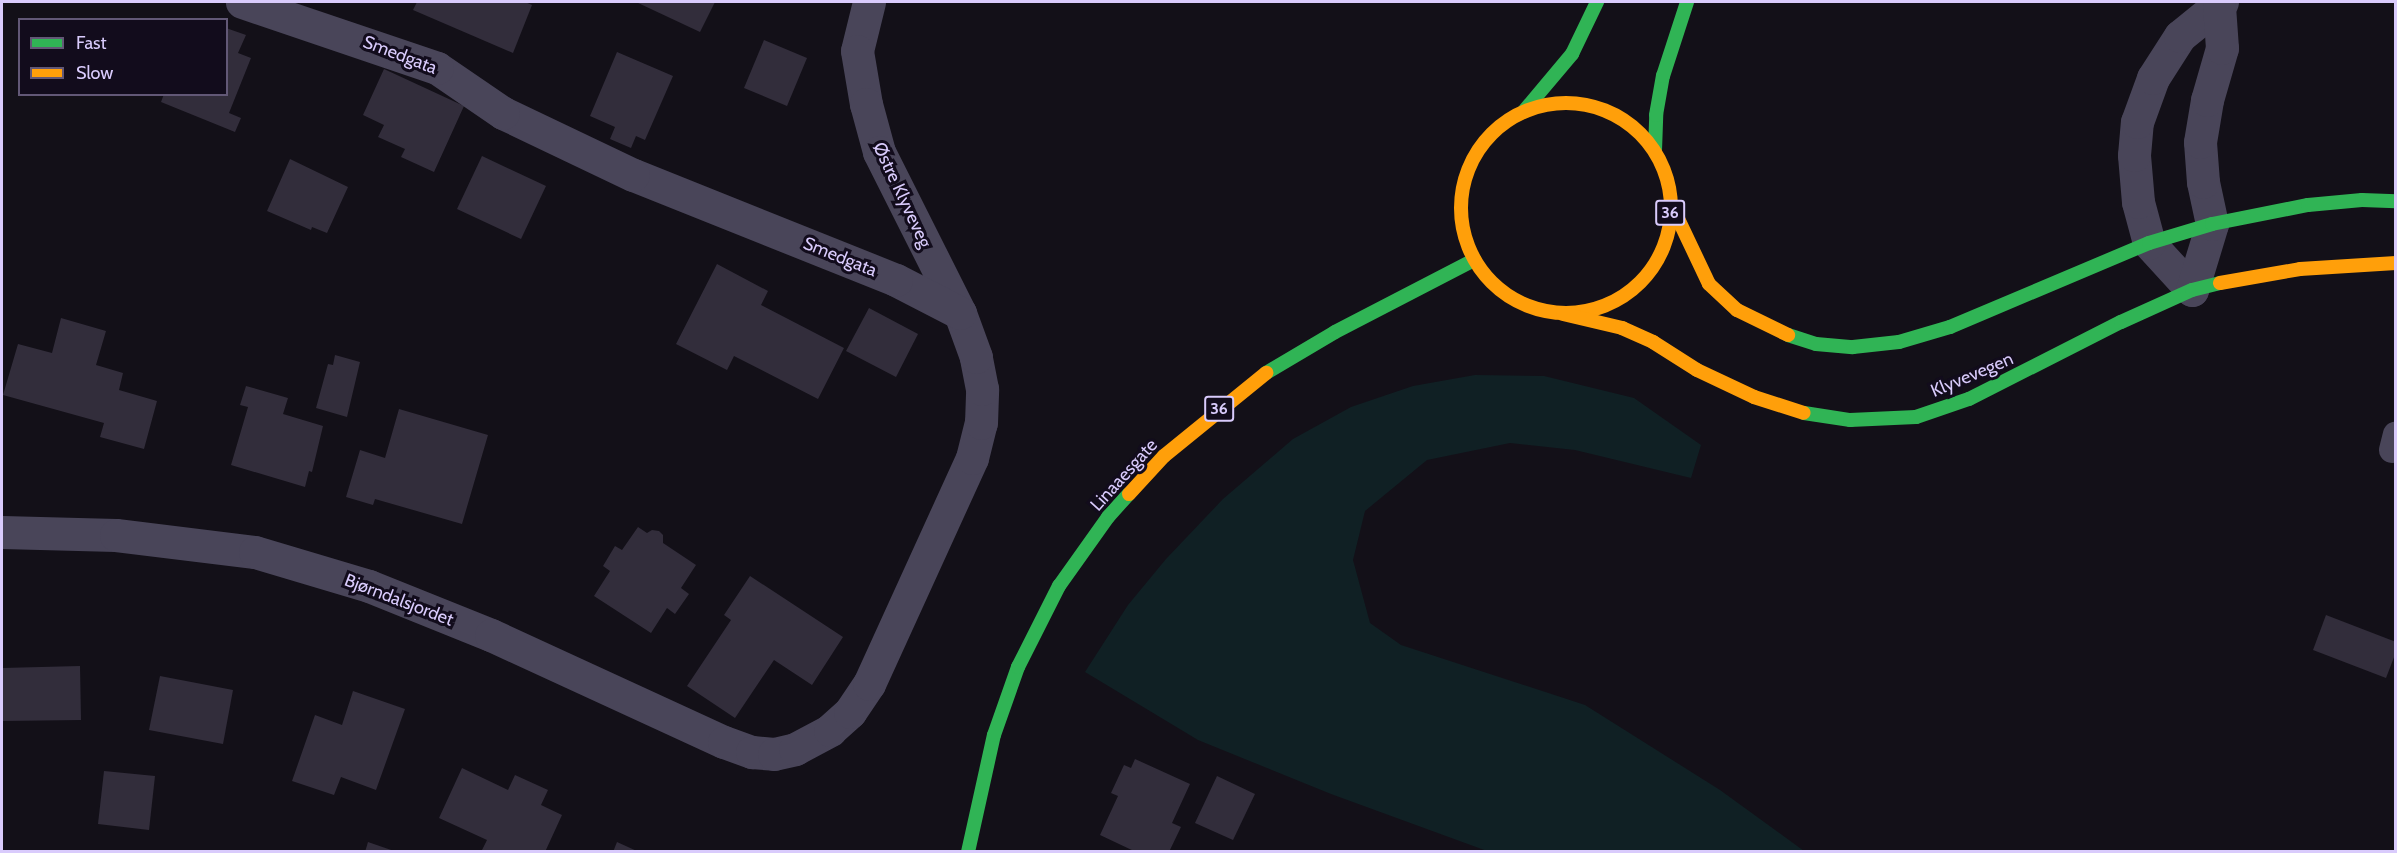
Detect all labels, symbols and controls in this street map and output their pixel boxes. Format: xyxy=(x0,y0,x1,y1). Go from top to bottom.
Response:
legend xyxy=(18,18,228,96)
street label: Smedgata xyxy=(360,31,440,79)
text: Fast xyxy=(76,32,107,54)
text: Slow xyxy=(76,62,113,84)
street label: Østre Klyveveg xyxy=(868,139,936,251)
road number: 36 xyxy=(1655,200,1685,226)
street label: Smedgata xyxy=(800,232,880,282)
street label: Klyvevegen xyxy=(1928,348,2016,402)
road number: 36 xyxy=(1204,396,1234,422)
street label: Linaaesgate xyxy=(1086,435,1162,515)
street label: Bjørndalsjordet xyxy=(342,569,456,631)

